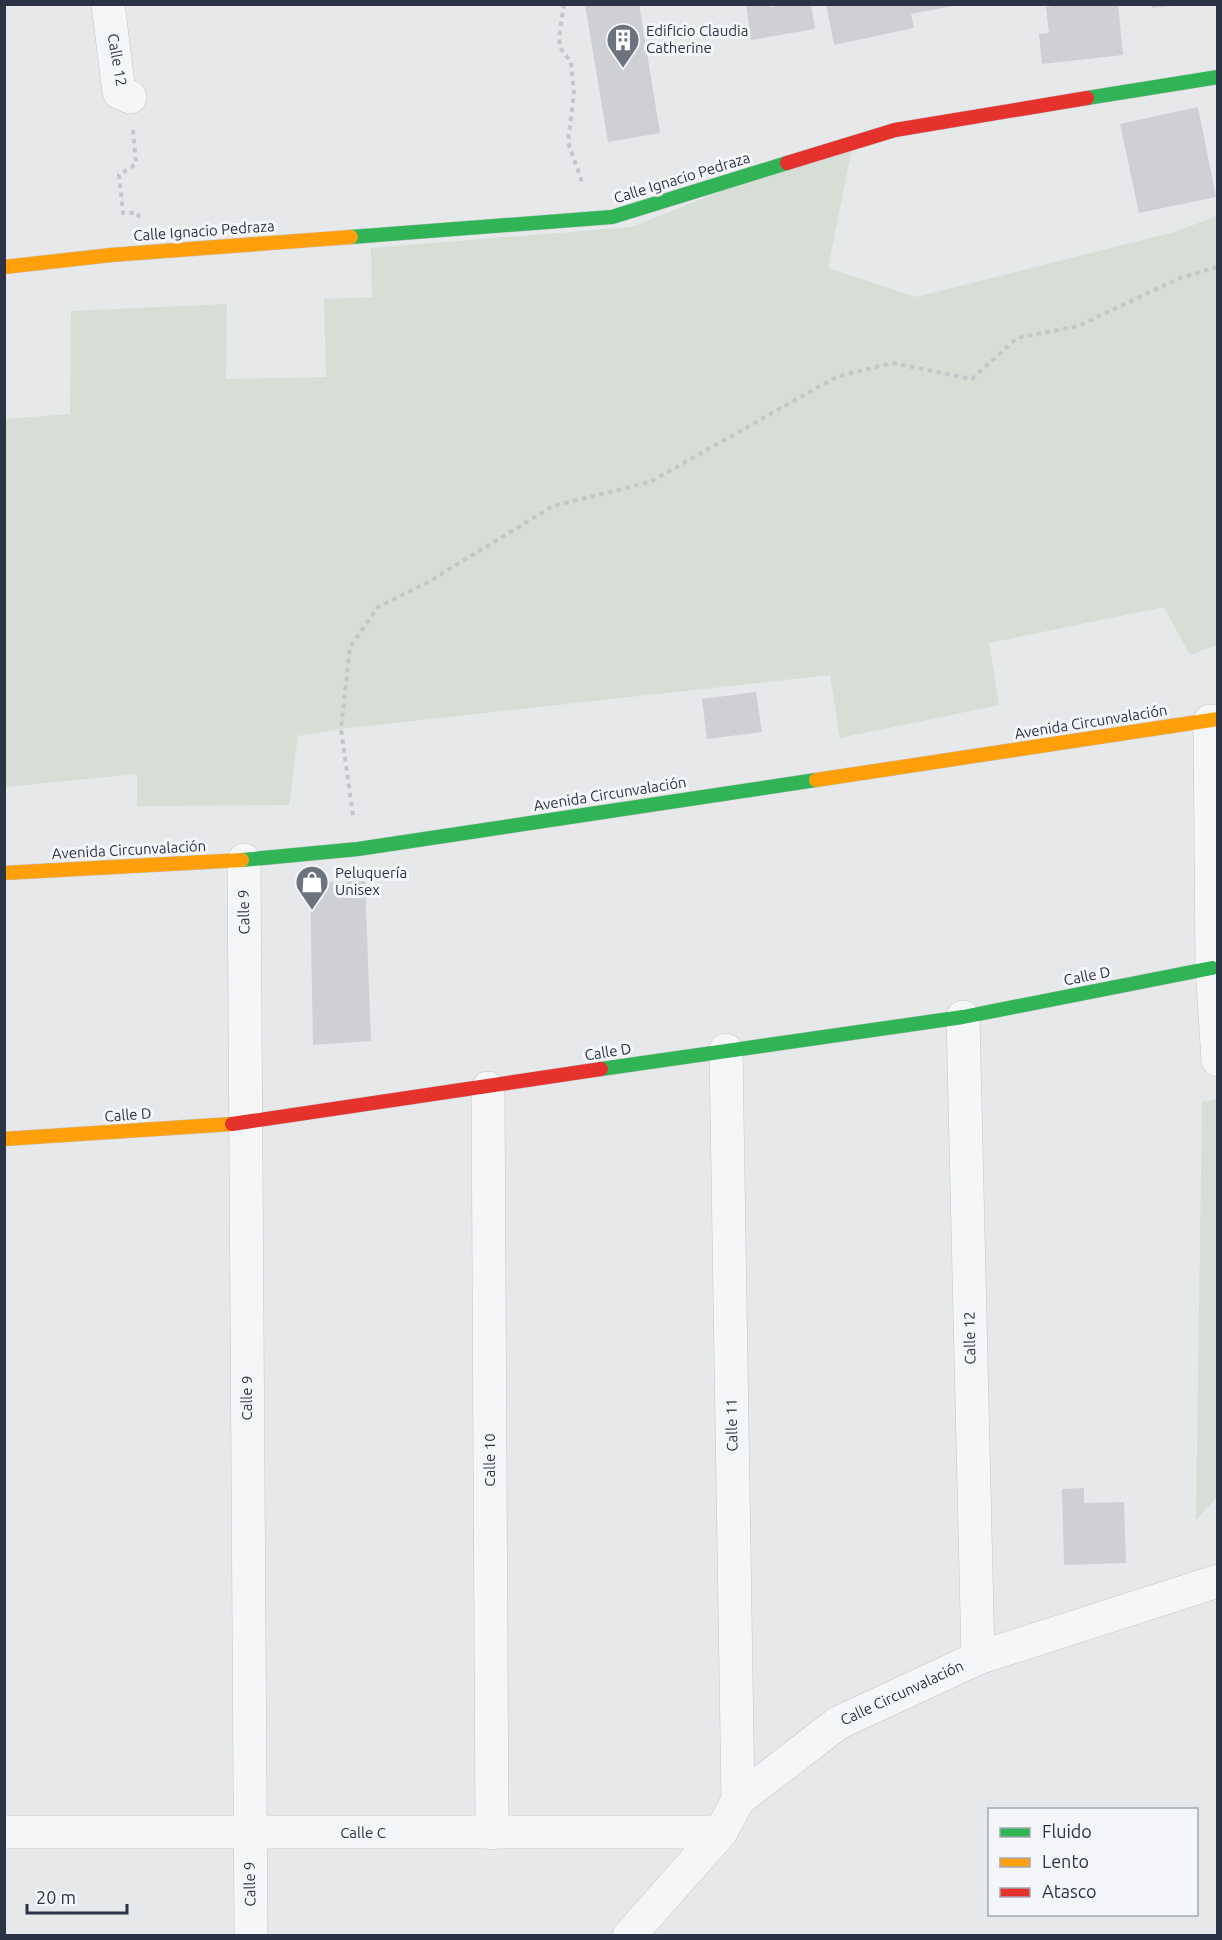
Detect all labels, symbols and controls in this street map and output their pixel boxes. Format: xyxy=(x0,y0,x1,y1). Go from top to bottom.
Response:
building icon: Edificio Claudia Catherine xyxy=(605,22,641,69)
place label: Edificio Claudia Catherine xyxy=(646,22,748,56)
street label: Calle 12 xyxy=(104,32,131,88)
street label: Calle Ignacio Pedraza xyxy=(612,149,752,206)
street label: Calle Ignacio Pedraza xyxy=(133,217,275,244)
street label: Avenida Circunvalación xyxy=(1013,701,1169,742)
street label: Avenida Circunvalación xyxy=(532,773,688,814)
street label: Avenida Circunvalación xyxy=(51,837,207,862)
shop icon: Peluquería Unisex xyxy=(294,864,330,911)
place label: Peluquería Unisex xyxy=(335,864,407,898)
street label: Calle 9 xyxy=(235,889,252,935)
street label: Calle D xyxy=(1062,963,1112,988)
street label: Calle D xyxy=(583,1039,633,1064)
street label: Calle D xyxy=(104,1104,152,1125)
street label: Calle 12 xyxy=(961,1311,978,1365)
street label: Calle 9 xyxy=(238,1376,255,1420)
street label: Calle 11 xyxy=(723,1398,740,1452)
street label: Calle 10 xyxy=(481,1433,498,1487)
street label: Calle Circunvalación xyxy=(838,1657,966,1729)
legend xyxy=(988,1808,1198,1916)
text: Fluido xyxy=(1042,1821,1092,1841)
street label: Calle C xyxy=(340,1824,386,1841)
text: Lento xyxy=(1042,1851,1089,1871)
street label: Calle 9 xyxy=(241,1861,258,1907)
scale bar xyxy=(27,1877,128,1915)
text: Atasco xyxy=(1042,1881,1097,1901)
text: 20 m xyxy=(36,1887,76,1907)

